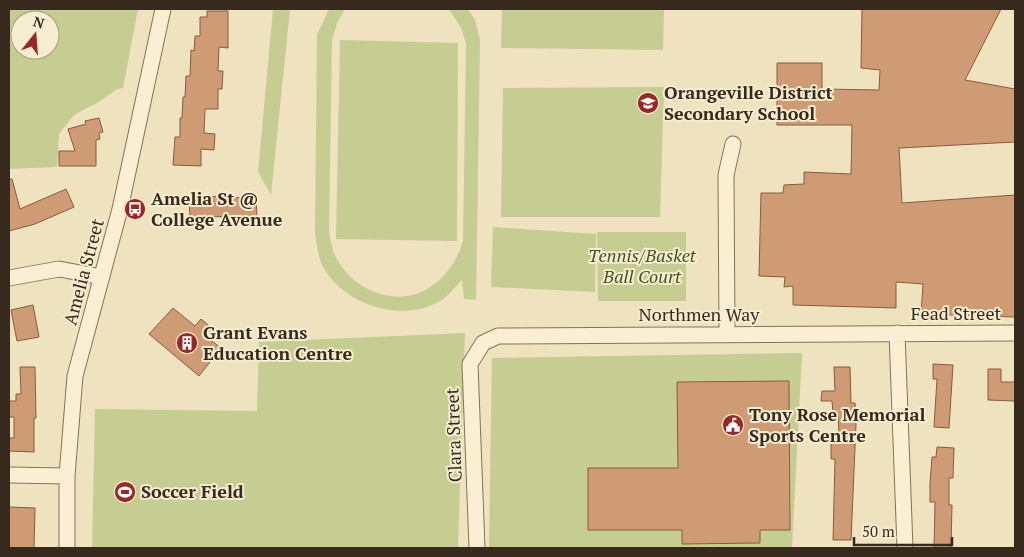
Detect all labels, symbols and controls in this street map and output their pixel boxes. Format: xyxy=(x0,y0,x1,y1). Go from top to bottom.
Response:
north arrow xyxy=(10,10,60,60)
text: N xyxy=(31,11,47,33)
place label: Orangeville District Secondary School xyxy=(664,80,833,125)
school or university icon: Orangeville District Secondary School xyxy=(636,91,660,115)
place label: Amelia St @ College Avenue xyxy=(151,186,283,231)
bus stop icon: Amelia St @ College Avenue xyxy=(123,197,147,221)
street label: Amelia Street xyxy=(57,216,109,328)
park label: Tennis/Basket Ball Court xyxy=(588,243,697,288)
street label: Fead Street xyxy=(911,301,1001,325)
street label: Northmen Way xyxy=(639,302,760,326)
place label: Grant Evans Education Centre xyxy=(203,320,352,365)
building icon: Grant Evans Education Centre xyxy=(175,331,199,355)
street label: Clara Street xyxy=(439,387,467,483)
place label: Tony Rose Memorial Sports Centre xyxy=(749,402,926,447)
public building icon: Tony Rose Memorial Sports Centre xyxy=(721,413,745,437)
place label: Soccer Field xyxy=(141,479,244,503)
sports icon: Soccer Field xyxy=(113,480,137,504)
scale bar xyxy=(854,514,952,546)
text: 50 m xyxy=(862,521,895,541)

